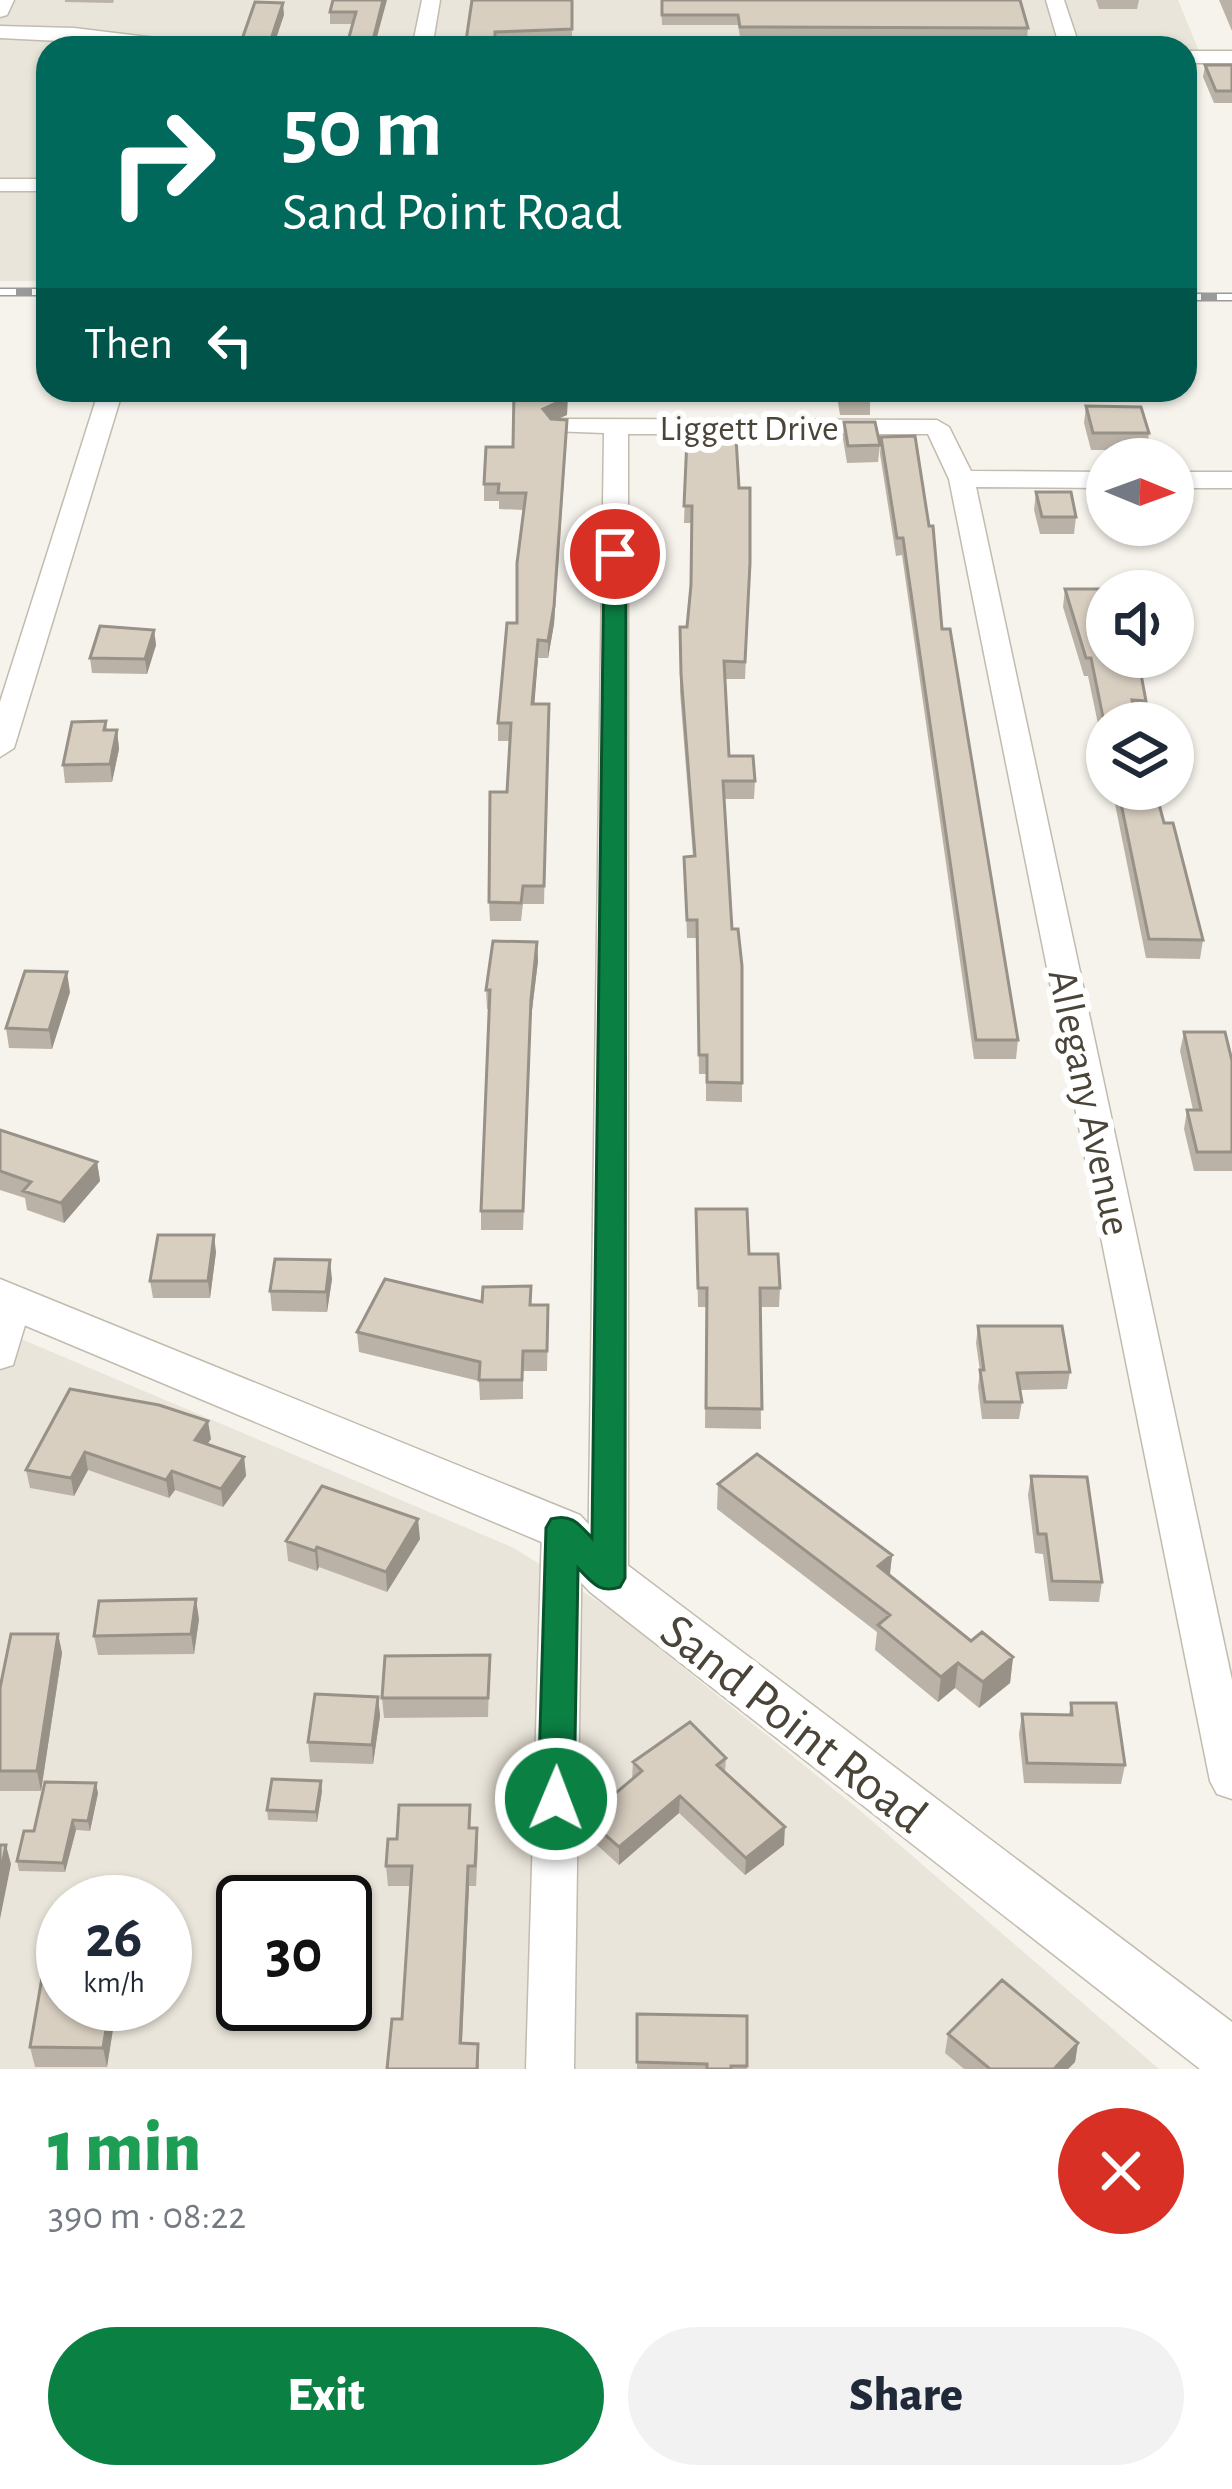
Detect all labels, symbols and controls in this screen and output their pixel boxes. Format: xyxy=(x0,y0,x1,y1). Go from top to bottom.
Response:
icon: right xyxy=(84,84,240,240)
text: 50 m xyxy=(282,88,443,172)
text: Sand Point Road xyxy=(282,186,622,240)
icon: left xyxy=(197,312,263,378)
text: Then xyxy=(84,322,173,367)
street label: Liggett Drive xyxy=(659,411,839,447)
north arrow xyxy=(1086,438,1194,546)
map controls xyxy=(1086,438,1194,810)
pin xyxy=(564,503,666,605)
icon: arrive xyxy=(582,521,648,587)
button: sound xyxy=(1086,570,1194,678)
button: layers xyxy=(1086,702,1194,810)
street label: Allegany Avenue xyxy=(1040,965,1138,1239)
street label: Sand Point Road xyxy=(651,1605,936,1843)
position arrow xyxy=(493,1736,619,1862)
speed limit sign: 30 xyxy=(216,1875,372,2031)
text: 26 xyxy=(85,1908,143,1968)
text: km/h xyxy=(83,1968,145,1998)
button: close xyxy=(1058,2108,1184,2234)
text: 1 min xyxy=(48,2112,201,2184)
text: 390 m · 08:22 xyxy=(48,2197,246,2236)
button: Exit xyxy=(48,2327,604,2465)
button: Share xyxy=(628,2327,1184,2465)

